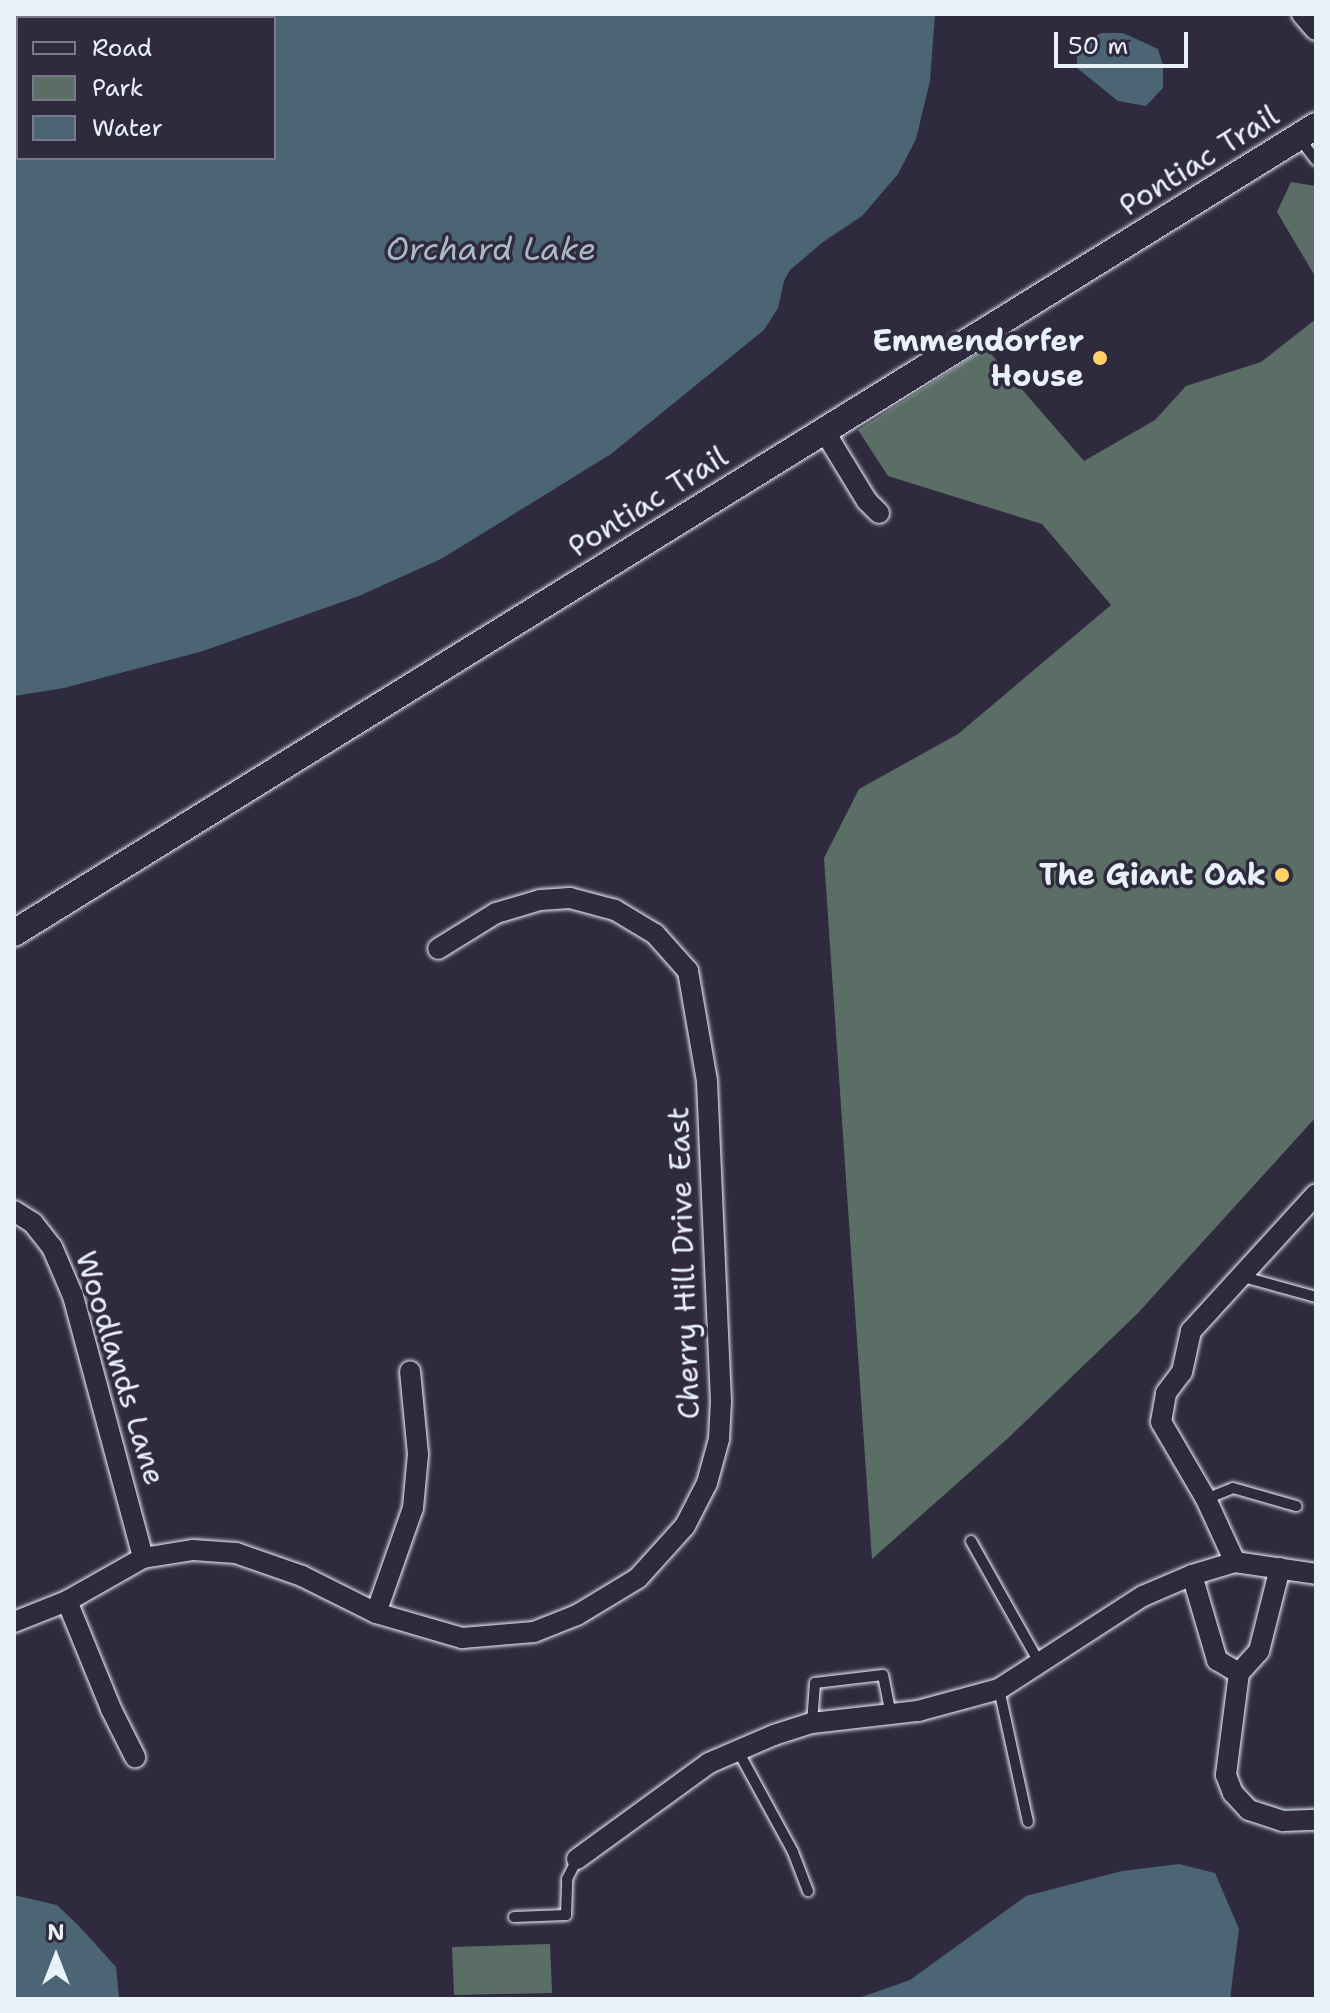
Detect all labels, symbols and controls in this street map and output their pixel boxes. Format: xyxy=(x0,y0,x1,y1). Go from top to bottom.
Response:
legend xyxy=(16,16,276,160)
scale bar xyxy=(1058,16,1192,66)
text: 50 m xyxy=(1068,30,1128,62)
text: Road xyxy=(92,32,152,64)
text: Park xyxy=(92,72,144,104)
street label: Pontiac Trail xyxy=(1113,98,1285,224)
text: Water xyxy=(92,112,163,144)
water label: Orchard Lake xyxy=(386,230,596,268)
place label: Emmendorfer House xyxy=(872,323,1084,394)
marker: Emmendorfer House xyxy=(1091,349,1109,367)
street label: Pontiac Trail xyxy=(562,439,734,565)
place label: The Giant Oak xyxy=(1039,857,1266,893)
marker: The Giant Oak xyxy=(1273,866,1291,884)
street label: Cherry Hill Drive East xyxy=(661,1106,707,1420)
street label: Woodlands Lane xyxy=(67,1247,173,1489)
north arrow xyxy=(16,1917,96,1997)
text: N xyxy=(47,1918,65,1947)

